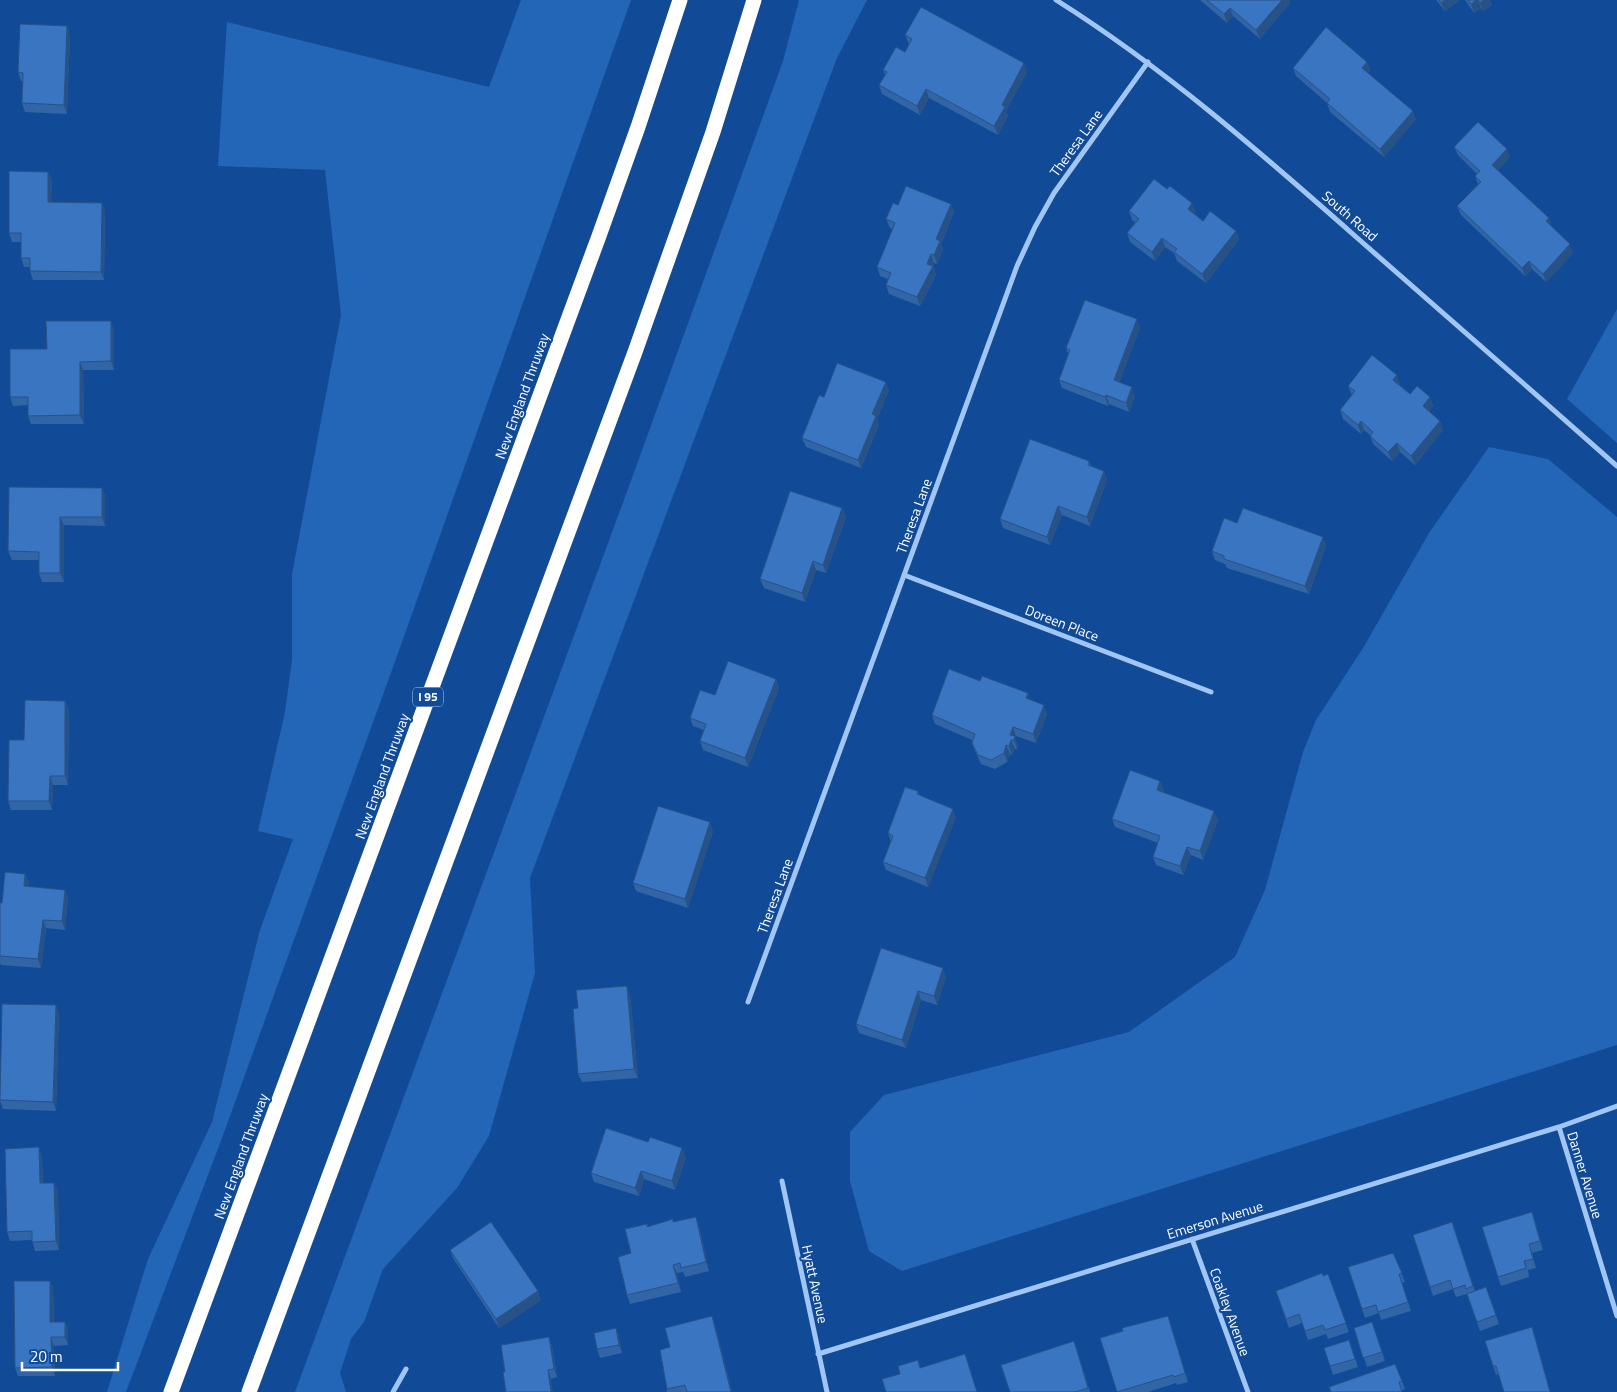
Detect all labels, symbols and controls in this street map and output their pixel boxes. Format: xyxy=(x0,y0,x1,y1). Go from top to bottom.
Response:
street label: Theresa Lane xyxy=(1044,105,1107,181)
street label: South Road xyxy=(1318,185,1383,246)
street label: New England Thruway xyxy=(489,330,554,462)
street label: Theresa Lane xyxy=(890,475,937,556)
street label: Doreen Place xyxy=(1022,599,1102,646)
road number: I 95 xyxy=(413,688,443,706)
street label: New England Thruway xyxy=(349,710,414,842)
street label: Theresa Lane xyxy=(751,855,798,936)
street label: New England Thruway xyxy=(208,1090,273,1222)
street label: Danner Avenue xyxy=(1562,1129,1609,1221)
street label: Emerson Avenue xyxy=(1164,1195,1266,1244)
street label: Hyatt Avenue xyxy=(797,1243,834,1325)
street label: Coakley Avenue xyxy=(1205,1265,1256,1359)
scale bar xyxy=(22,1340,119,1372)
text: 20 m xyxy=(30,1345,63,1368)

